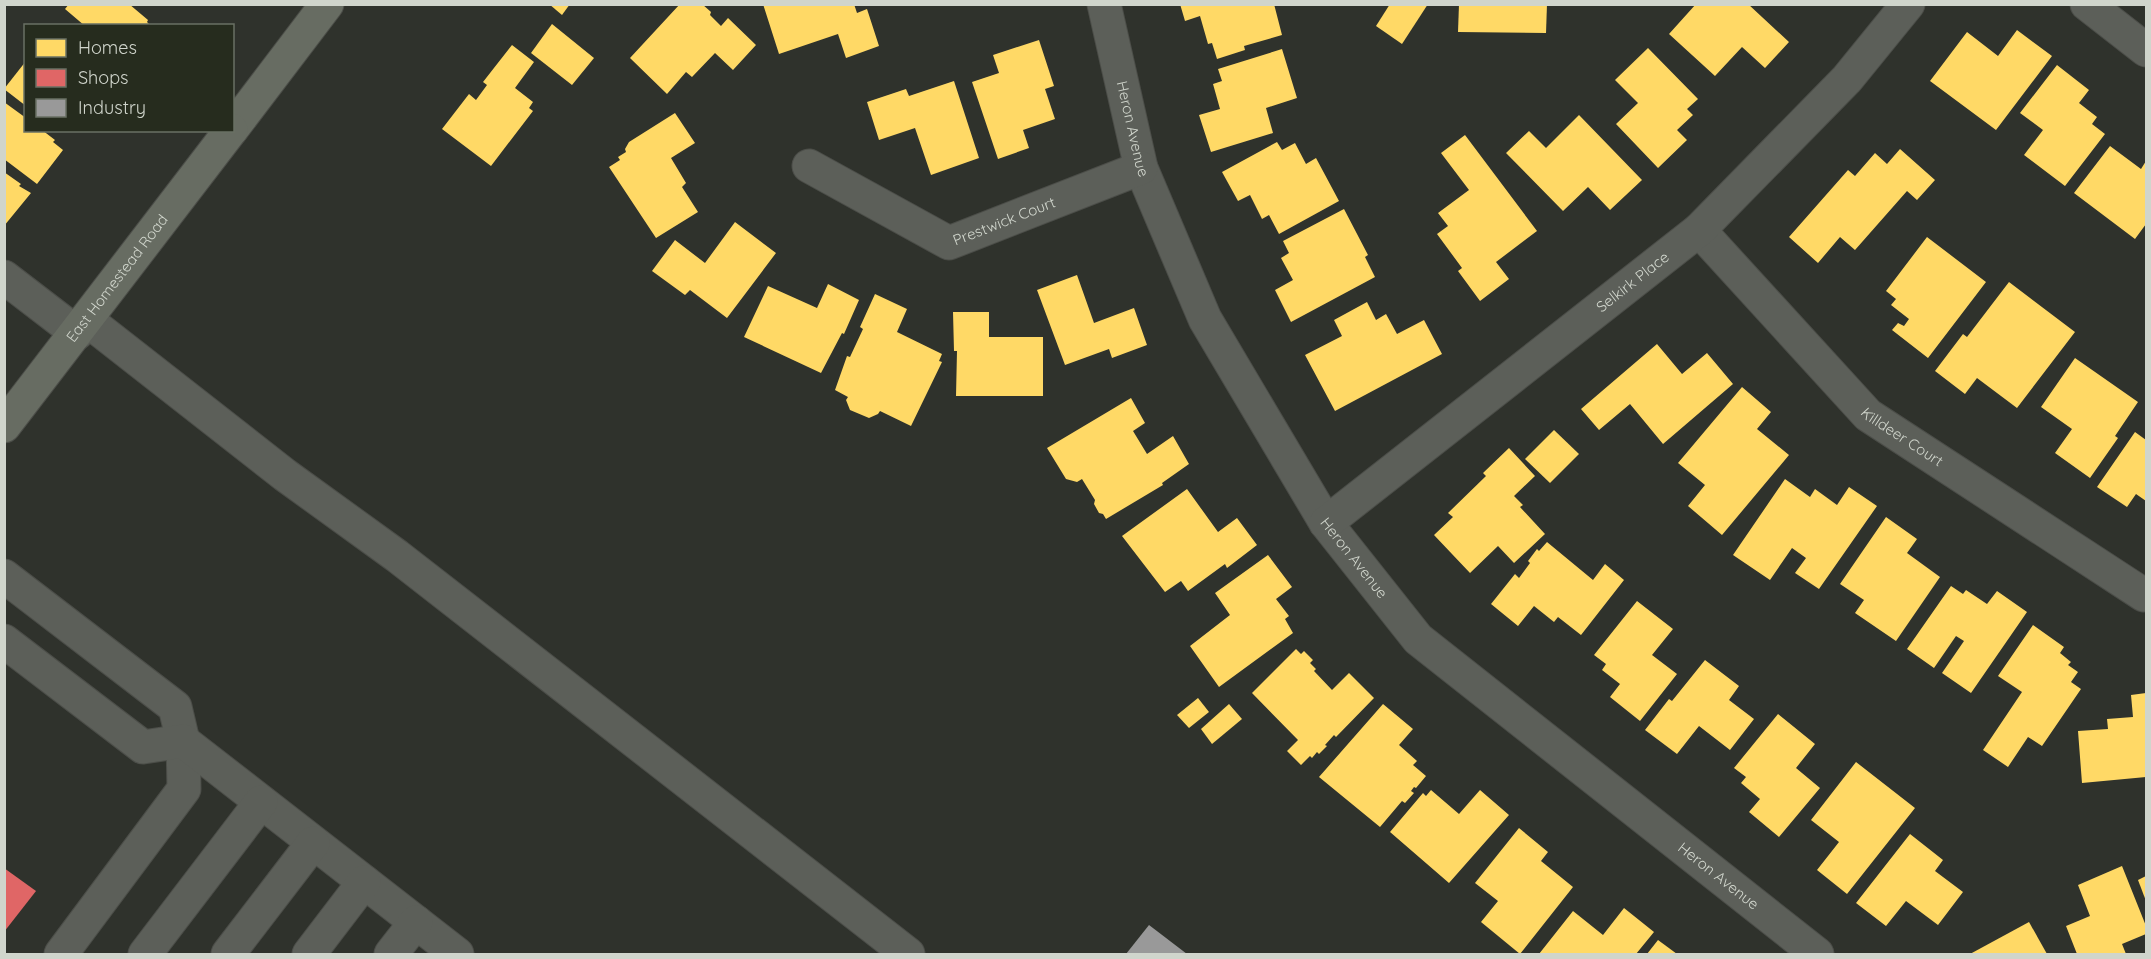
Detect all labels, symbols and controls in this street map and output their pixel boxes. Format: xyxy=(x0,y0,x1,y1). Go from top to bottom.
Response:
legend xyxy=(24,24,234,132)
text: Homes xyxy=(78,36,137,59)
text: Shops xyxy=(78,66,129,89)
street label: Heron Avenue xyxy=(1113,79,1154,180)
text: Industry xyxy=(78,96,146,119)
street label: Prestwick Court xyxy=(950,192,1058,250)
street label: East Homestead Road xyxy=(62,210,172,346)
street label: Selkirk Place xyxy=(1592,247,1673,316)
street label: Killdeer Court xyxy=(1857,403,1947,470)
street label: Heron Avenue xyxy=(1316,513,1392,602)
street label: Heron Avenue xyxy=(1674,838,1763,914)

